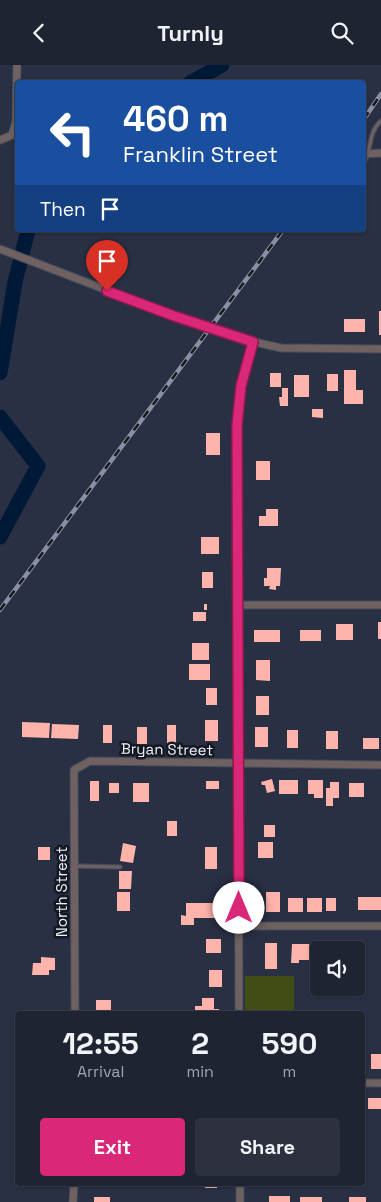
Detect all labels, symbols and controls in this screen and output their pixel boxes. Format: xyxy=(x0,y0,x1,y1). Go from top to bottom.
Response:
icon: back xyxy=(25,19,53,47)
text: Turnly xyxy=(157,19,224,47)
icon: search xyxy=(328,19,356,47)
text: 460 m xyxy=(123,97,228,141)
icon: left xyxy=(40,100,105,165)
text: Franklin Street xyxy=(123,140,278,168)
icon: arrive xyxy=(96,195,124,223)
text: Then xyxy=(40,197,86,222)
pin xyxy=(86,240,128,291)
icon: arrive xyxy=(93,247,121,275)
street label: Bryan Street xyxy=(121,739,213,759)
street label: North Street xyxy=(52,847,71,937)
position arrow xyxy=(212,881,264,933)
map controls xyxy=(310,941,365,996)
button: sound xyxy=(310,941,365,996)
text: 12:55 xyxy=(63,1024,139,1063)
text: 2 xyxy=(191,1024,209,1063)
text: 590 xyxy=(261,1024,317,1063)
text: Arrival xyxy=(77,1061,124,1082)
text: min xyxy=(186,1061,214,1082)
text: m xyxy=(283,1061,296,1082)
button: Exit xyxy=(40,1118,185,1176)
button: Share xyxy=(195,1118,340,1176)

